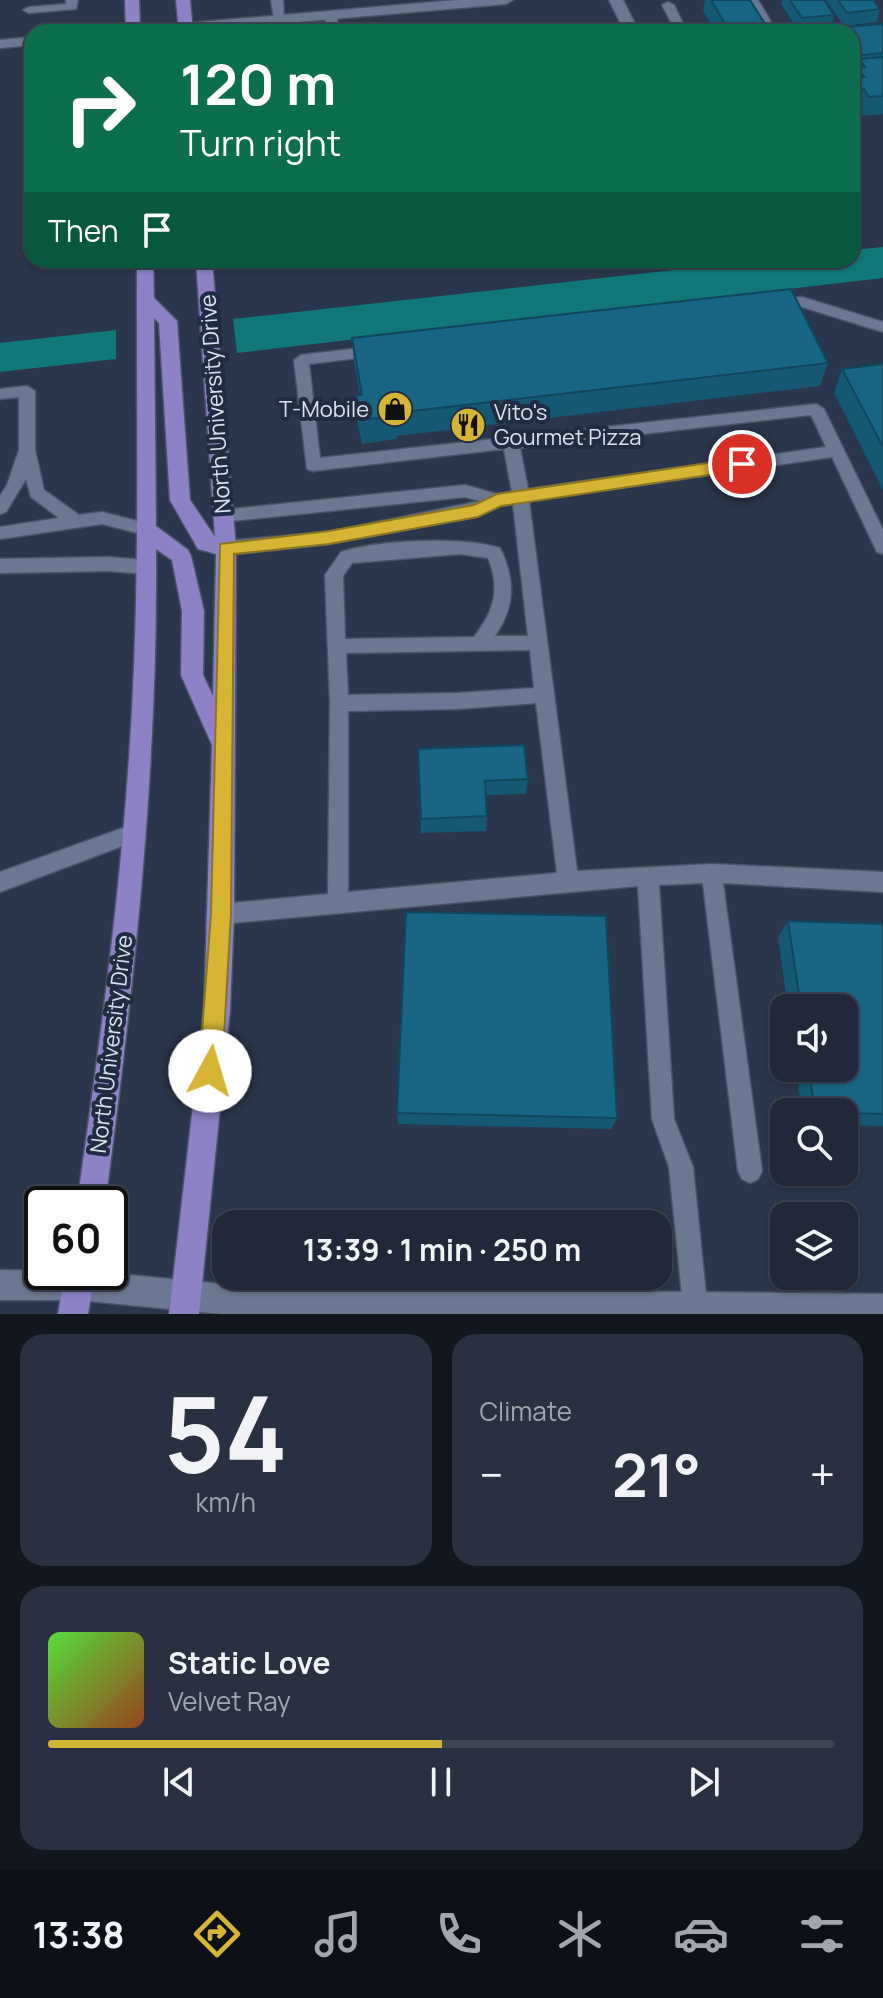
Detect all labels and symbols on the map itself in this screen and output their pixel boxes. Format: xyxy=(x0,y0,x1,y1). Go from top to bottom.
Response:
street label: North University Drive xyxy=(192,293,238,515)
shop icon: T-Mobile xyxy=(376,390,414,428)
place label: T-Mobile xyxy=(279,394,369,424)
place label: Vito's Gourmet Pizza xyxy=(494,397,641,452)
restaurant icon: Vito's Gourmet Pizza xyxy=(449,406,487,444)
pin xyxy=(708,430,776,498)
street label: North University Drive xyxy=(83,933,139,1155)
position arrow xyxy=(168,1029,252,1113)
speed limit sign: 60 xyxy=(24,1186,128,1290)

